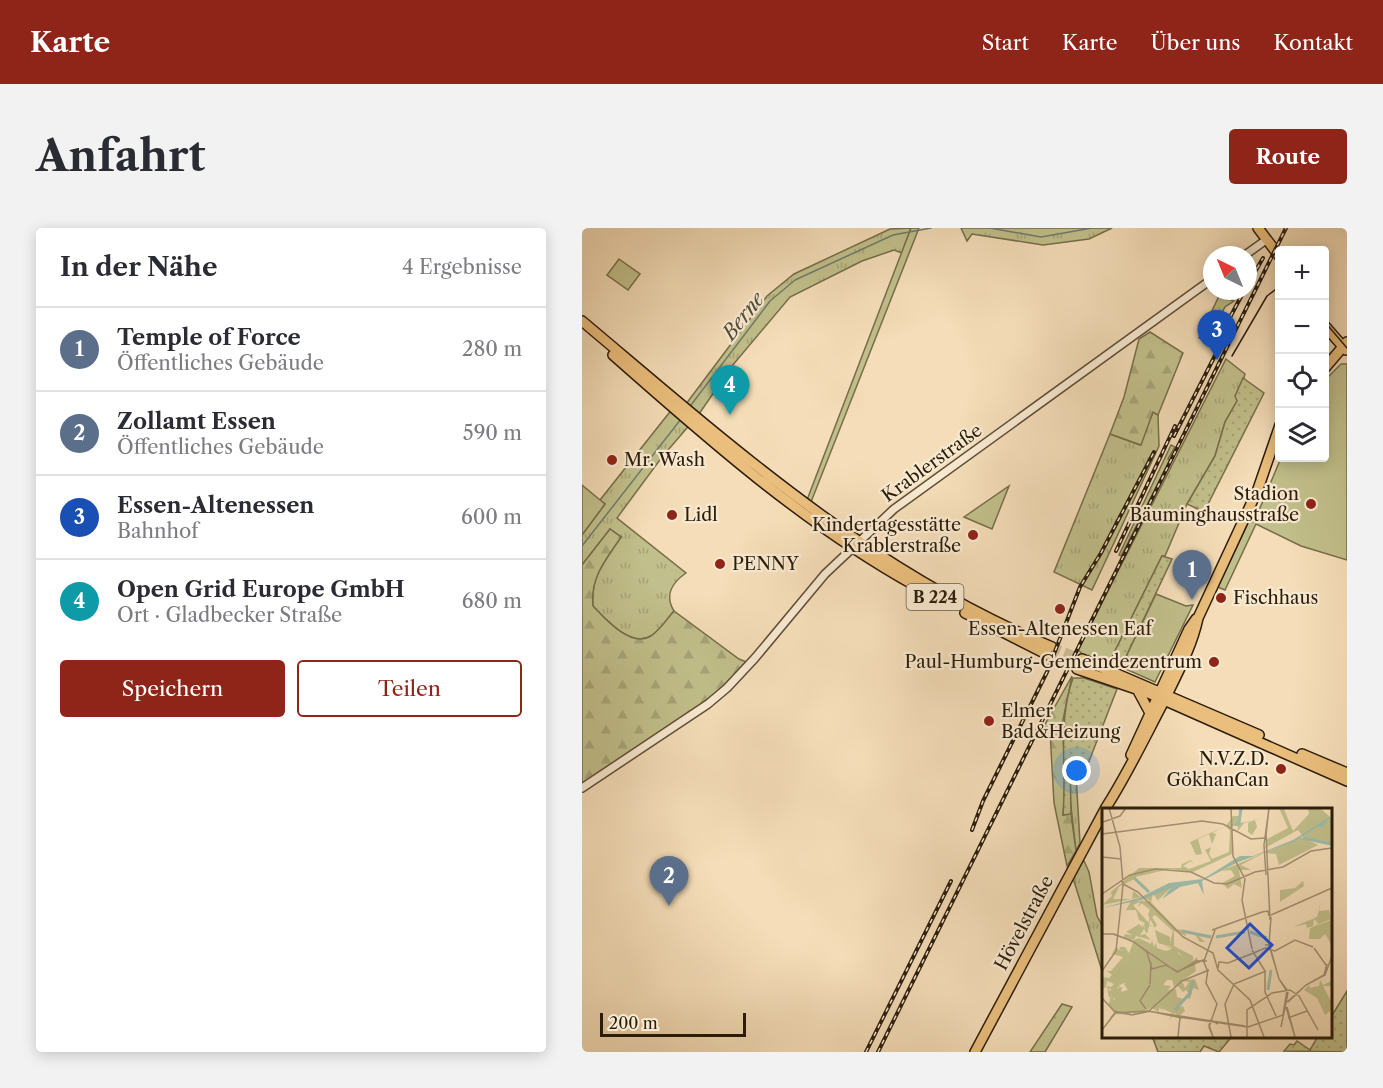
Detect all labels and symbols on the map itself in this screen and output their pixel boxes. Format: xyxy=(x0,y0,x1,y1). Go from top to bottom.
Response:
north arrow xyxy=(1203,246,1257,300)
water label: Berne xyxy=(716,286,770,346)
pin: 3 xyxy=(1198,310,1236,360)
pin: 4 xyxy=(710,366,750,415)
street label: Krablerstraße xyxy=(878,419,986,507)
place label: Mr. Wash xyxy=(624,449,705,471)
marker: Mr. Wash xyxy=(605,453,619,467)
place label: Stadion Bäuminghausstraße xyxy=(1129,483,1299,526)
marker: Stadion Bäuminghausstraße xyxy=(1304,497,1318,511)
place label: Lidl xyxy=(684,504,718,526)
marker: Lidl xyxy=(665,508,679,522)
place label: Kindertagesstätte Krablerstraße xyxy=(812,514,961,557)
marker: Kindertagesstätte Krablerstraße xyxy=(966,528,980,542)
pin: 1 xyxy=(1172,550,1212,600)
place label: PENNY xyxy=(732,553,800,575)
marker: PENNY xyxy=(713,557,727,571)
road number: B 224 xyxy=(906,584,964,610)
place label: Fischhaus xyxy=(1233,587,1318,609)
marker: Fischhaus xyxy=(1214,591,1228,605)
marker: Essen-Altenessen Eaf xyxy=(1053,602,1067,616)
place label: Essen-Altenessen Eaf xyxy=(968,618,1155,640)
place label: Paul-Humburg-Gemeindezentrum xyxy=(905,651,1202,673)
marker: Paul-Humburg-Gemeindezentrum xyxy=(1207,655,1221,669)
place label: Elmer Bad&Heizung xyxy=(1001,700,1121,743)
marker: Elmer Bad&Heizung xyxy=(982,714,996,728)
place label: N.V.Z.D. GökhanCan xyxy=(1167,748,1269,791)
your location xyxy=(1062,756,1091,785)
marker: N.V.Z.D. GökhanCan xyxy=(1274,762,1288,776)
inset map xyxy=(1102,808,1332,1037)
pin: 2 xyxy=(650,856,688,906)
street label: Hövelstraße xyxy=(990,872,1058,974)
scale bar xyxy=(600,1010,746,1038)

